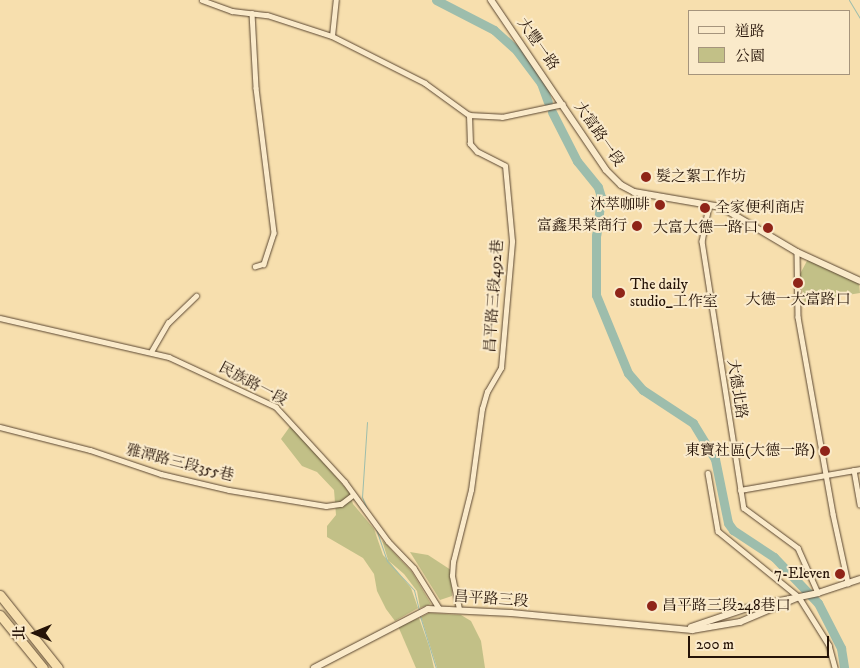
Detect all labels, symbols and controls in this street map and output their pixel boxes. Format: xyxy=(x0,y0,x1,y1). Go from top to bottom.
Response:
legend xyxy=(688,10,850,75)
street label: 大豐一路 xyxy=(513,14,563,74)
text: 道路 xyxy=(735,22,765,41)
text: 公園 xyxy=(735,47,765,66)
street label: 大富路一段 xyxy=(570,98,628,170)
place label: 髮之絮工作坊 xyxy=(656,168,746,186)
marker: 髮之絮工作坊 xyxy=(640,171,652,183)
place label: 沐萃咖啡 xyxy=(590,196,650,214)
marker: 沐萃咖啡 xyxy=(654,199,666,211)
place label: 全家便利商店 xyxy=(715,199,805,217)
marker: 全家便利商店 xyxy=(699,202,711,214)
place label: 富鑫果菜商行 xyxy=(537,217,627,235)
place label: 大富大德一路口 xyxy=(653,219,758,237)
marker: 富鑫果菜商行 xyxy=(631,220,643,232)
marker: 大富大德一路口 xyxy=(762,222,774,234)
street label: 昌平路三段492巷 xyxy=(481,239,507,353)
place label: The daily studio_工作室 xyxy=(630,275,718,310)
marker: 大德一大富路口 xyxy=(792,277,804,289)
marker: The daily studio_工作室 xyxy=(614,287,626,299)
place label: 大德一大富路口 xyxy=(746,291,850,309)
street label: 民族路一段 xyxy=(216,358,290,410)
street label: 大德北路 xyxy=(723,358,751,420)
street label: 雅潭路三段355巷 xyxy=(124,441,236,485)
place label: 東寶社區(大德一路) xyxy=(685,442,815,460)
marker: 東寶社區(大德一路) xyxy=(819,445,831,457)
place label: 7-Eleven xyxy=(774,565,830,583)
marker: 7-Eleven xyxy=(834,568,846,580)
street label: 昌平路三段 xyxy=(453,587,529,611)
place label: 昌平路三段248巷口 xyxy=(662,597,791,615)
marker: 昌平路三段248巷口 xyxy=(646,600,658,612)
north arrow xyxy=(10,608,60,658)
text: 北 xyxy=(11,626,29,640)
scale bar xyxy=(690,626,831,658)
text: 200 m xyxy=(696,635,734,654)

